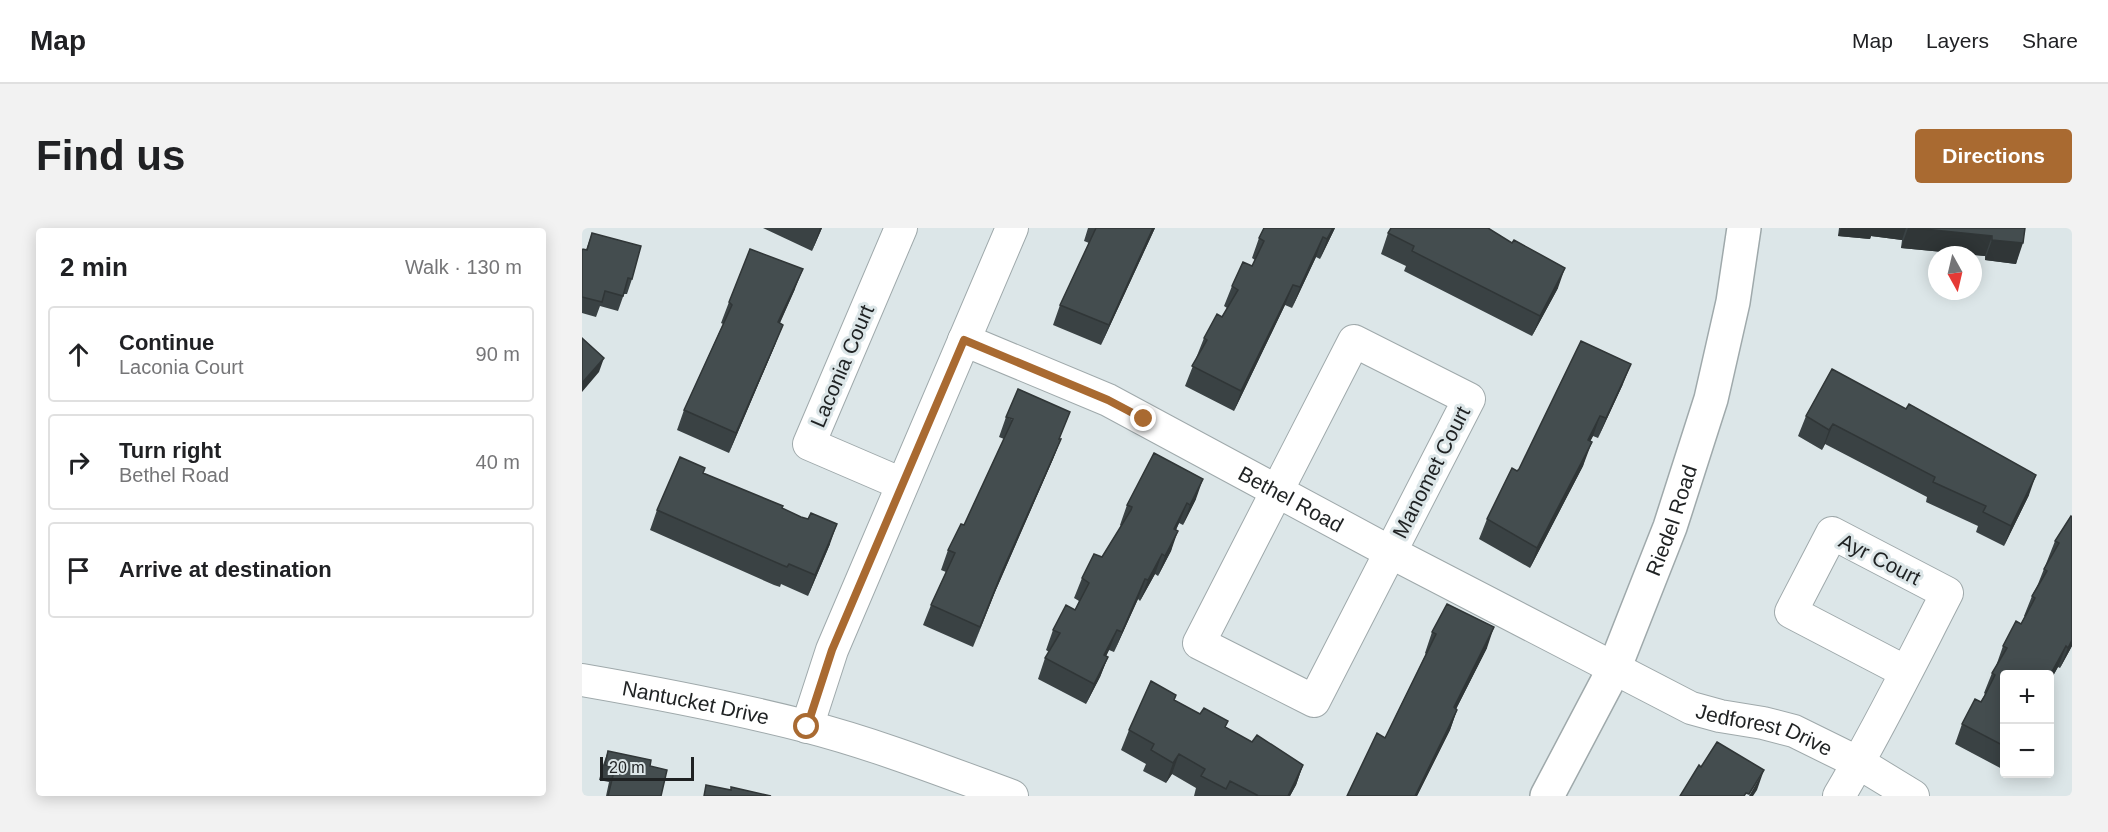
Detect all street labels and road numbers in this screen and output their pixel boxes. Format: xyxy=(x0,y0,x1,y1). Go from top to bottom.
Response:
street label: Laconia Court xyxy=(806,301,878,431)
street label: Manomet Court xyxy=(1388,402,1474,542)
street label: Bethel Road xyxy=(1235,461,1347,536)
street label: Riedel Road xyxy=(1641,462,1701,579)
street label: Ayr Court xyxy=(1835,529,1925,589)
street label: Nantucket Drive xyxy=(621,676,772,728)
street label: Jedforest Drive xyxy=(1694,699,1836,760)

